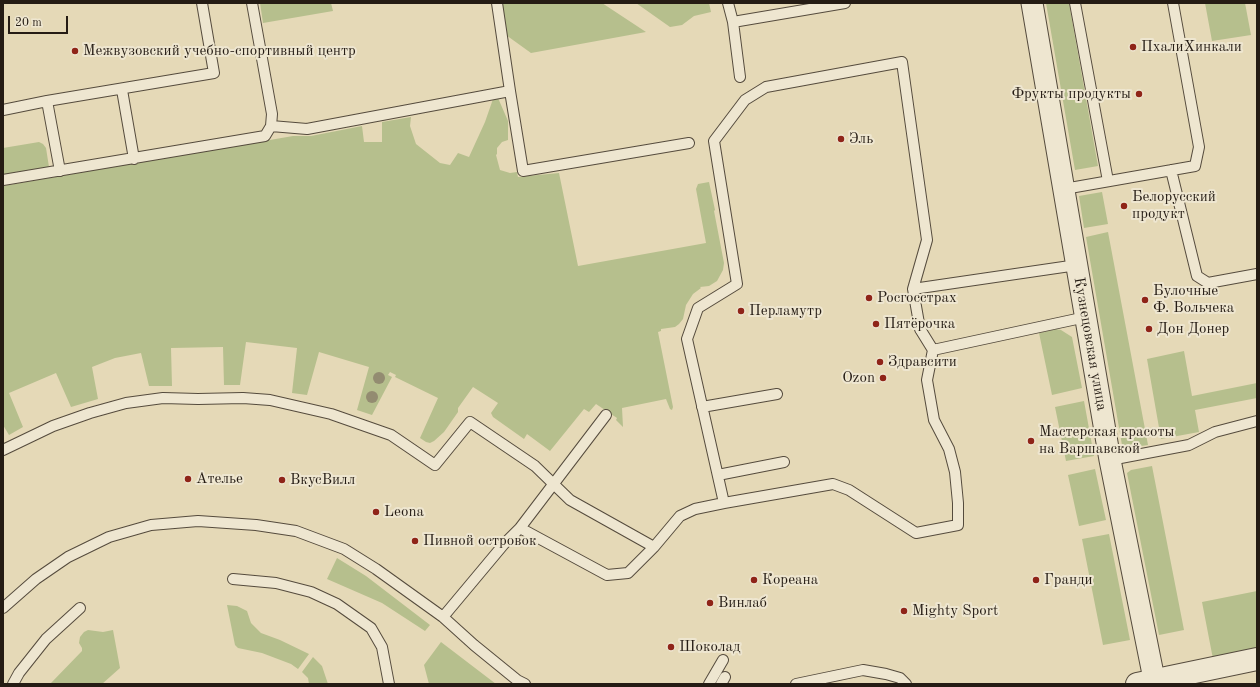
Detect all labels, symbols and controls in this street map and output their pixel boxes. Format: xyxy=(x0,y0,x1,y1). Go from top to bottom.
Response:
scale bar xyxy=(10,8,70,34)
text: 20 m xyxy=(15,17,42,29)
place label: ПхалиХинкали xyxy=(1141,38,1242,56)
place label: Межвузовский учебно-спортивный центр xyxy=(83,42,356,60)
marker: ПхалиХинкали xyxy=(1128,42,1138,52)
marker: Межвузовский учебно-спортивный центр xyxy=(70,46,80,56)
place label: Фрукты продукты xyxy=(1012,85,1131,103)
marker: Фрукты продукты xyxy=(1134,89,1144,99)
place label: Эль xyxy=(849,130,873,148)
marker: Эль xyxy=(836,134,846,144)
place label: Белорусский продукт xyxy=(1132,188,1216,223)
marker: Белорусский продукт xyxy=(1119,201,1129,211)
street label: Кузнецовская улица xyxy=(1069,276,1111,412)
place label: Булочные Ф. Вольчека xyxy=(1153,282,1234,317)
place label: Росгосстрах xyxy=(877,289,957,307)
marker: Росгосстрах xyxy=(864,293,874,303)
marker: Булочные Ф. Вольчека xyxy=(1140,295,1150,305)
place label: Перламутр xyxy=(749,302,822,320)
marker: Перламутр xyxy=(736,306,746,316)
place label: Пятёрочка xyxy=(884,315,955,333)
marker: Пятёрочка xyxy=(871,319,881,329)
place label: Дон Донер xyxy=(1157,320,1229,338)
marker: Дон Донер xyxy=(1144,324,1154,334)
place label: Здравсити xyxy=(888,353,957,371)
marker: Здравсити xyxy=(875,357,885,367)
place label: Ozon xyxy=(842,369,875,387)
marker: Ozon xyxy=(878,373,888,383)
place label: Мастерская красоты на Варшавской xyxy=(1039,423,1174,458)
marker: Мастерская красоты на Варшавской xyxy=(1026,436,1036,446)
place label: Ателье xyxy=(196,470,243,488)
place label: ВкусВилл xyxy=(290,471,355,489)
marker: Ателье xyxy=(183,474,193,484)
marker: ВкусВилл xyxy=(277,475,287,485)
place label: Leona xyxy=(384,503,424,521)
marker: Leona xyxy=(371,507,381,517)
place label: Пивной островок xyxy=(423,532,536,550)
marker: Пивной островок xyxy=(410,536,420,546)
place label: Кореана xyxy=(762,571,818,589)
place label: Гранди xyxy=(1044,571,1093,589)
marker: Кореана xyxy=(749,575,759,585)
marker: Гранди xyxy=(1031,575,1041,585)
place label: Винлаб xyxy=(718,594,767,612)
marker: Винлаб xyxy=(705,598,715,608)
place label: Mighty Sport xyxy=(912,602,998,620)
marker: Mighty Sport xyxy=(899,606,909,616)
place label: Шоколад xyxy=(679,638,740,656)
marker: Шоколад xyxy=(666,642,676,652)

